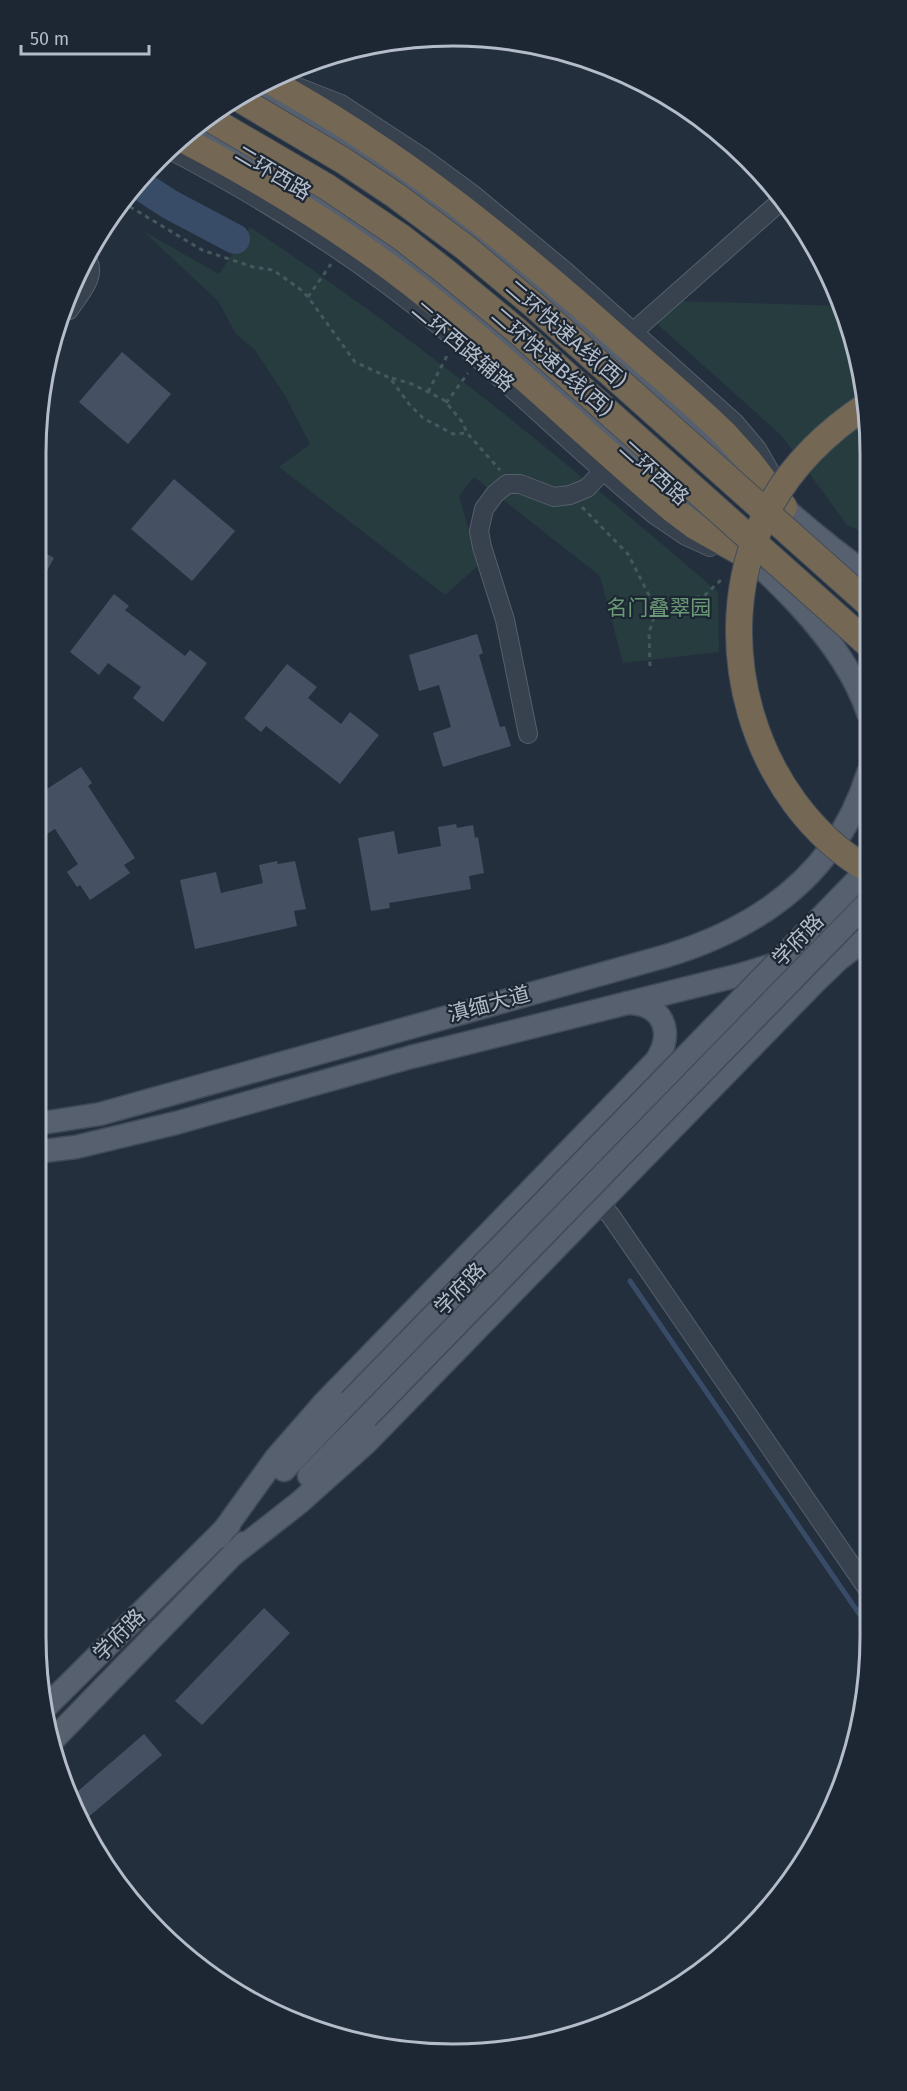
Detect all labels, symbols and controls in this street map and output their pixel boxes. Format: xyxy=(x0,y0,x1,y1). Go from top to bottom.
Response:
scale bar xyxy=(21,18,148,56)
text: 50 m xyxy=(30,28,69,50)
street label: 二环西路 xyxy=(230,140,316,206)
street label: 二环快速A线(西) xyxy=(500,274,632,394)
street label: 二环西路辅路 xyxy=(406,297,520,397)
street label: 二环快速B线(西) xyxy=(486,302,618,422)
street label: 二环西路 xyxy=(614,435,694,511)
park label: 名门叠翠园 xyxy=(607,595,712,621)
street label: 学府路 xyxy=(767,908,829,972)
street label: 滇缅大道 xyxy=(445,981,533,1027)
street label: 学府路 xyxy=(429,1257,491,1321)
street label: 学府路 xyxy=(88,1604,150,1666)

